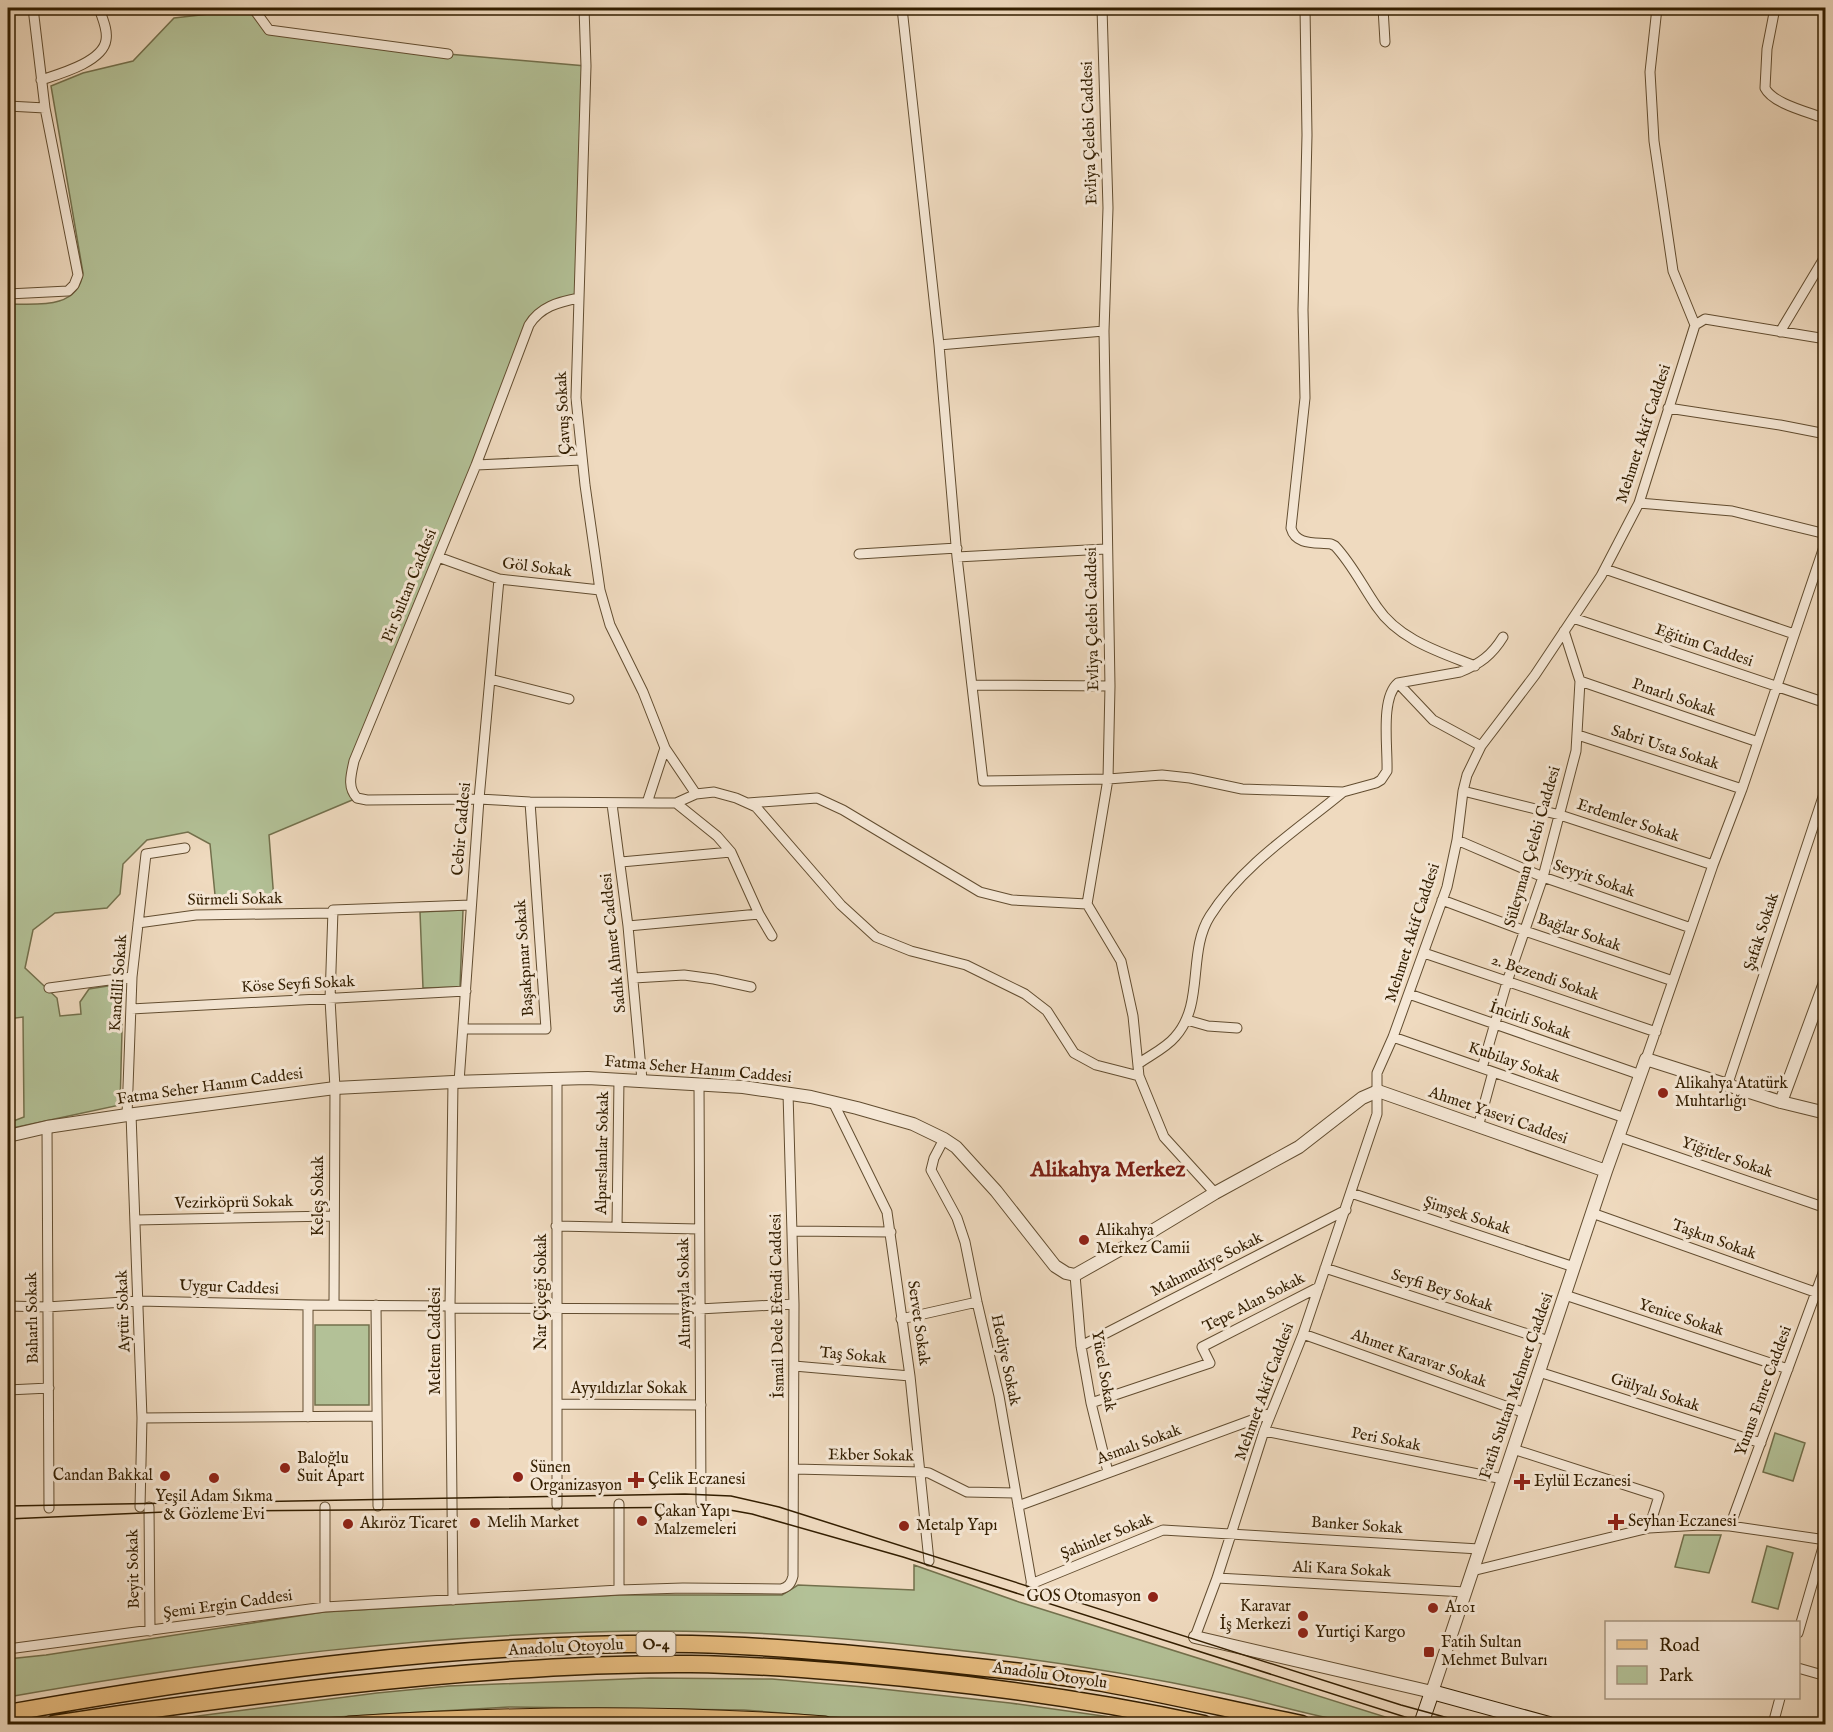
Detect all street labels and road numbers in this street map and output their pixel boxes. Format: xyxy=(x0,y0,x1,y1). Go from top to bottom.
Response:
street label: Evliya Çelebi Caddesi xyxy=(1077,61,1103,205)
street label: Mehmet Akif Caddesi xyxy=(1612,362,1676,506)
street label: Çavuş Sokak xyxy=(552,370,576,455)
street label: Pir Sultan Caddesi xyxy=(378,526,442,646)
street label: Evliya Çelebi Caddesi xyxy=(1082,547,1104,691)
street label: Göl Sokak xyxy=(501,554,573,582)
street label: Eğitim Caddesi xyxy=(1652,620,1756,672)
street label: Pınarlı Sokak xyxy=(1629,674,1719,722)
street label: Sabri Usta Sokak xyxy=(1608,721,1722,775)
street label: Süleyman Çelebi Caddesi xyxy=(1500,764,1566,930)
street label: Cebir Caddesi xyxy=(448,782,476,876)
street label: Erdemler Sokak xyxy=(1574,795,1682,847)
street label: Seyyit Sokak xyxy=(1550,856,1638,902)
street label: Mehmet Akif Caddesi xyxy=(1381,861,1445,1005)
street label: Sadık Ahmet Caddesi xyxy=(597,872,631,1014)
street label: Sürmeli Sokak xyxy=(187,889,283,911)
street label: Şafak Sokak xyxy=(1740,890,1784,973)
street label: Başakpınar Sokak xyxy=(511,898,539,1017)
street label: Bağlar Sokak xyxy=(1534,909,1624,957)
street label: Kandilli Sokak xyxy=(106,933,132,1032)
street label: 2. Bezendi Sokak xyxy=(1488,950,1602,1006)
street label: Köse Seyfi Sokak xyxy=(241,972,356,998)
street label: İncirli Sokak xyxy=(1486,996,1575,1044)
street label: Kubilay Sokak xyxy=(1465,1038,1563,1088)
street label: Fatma Seher Hanım Caddesi xyxy=(604,1052,792,1088)
street label: Fatma Seher Hanım Caddesi xyxy=(116,1064,304,1110)
street label: Ahmet Yasevi Caddesi xyxy=(1425,1082,1570,1149)
street label: Alparslanlar Sokak xyxy=(592,1091,614,1216)
street label: Yiğitler Sokak xyxy=(1679,1133,1776,1183)
street label: Keleş Sokak xyxy=(309,1155,329,1236)
street label: Vezirköprü Sokak xyxy=(174,1192,294,1214)
street label: Şimşek Sokak xyxy=(1421,1192,1514,1240)
street label: İsmail Dede Efendi Caddesi xyxy=(764,1213,790,1399)
street label: Taşkın Sokak xyxy=(1669,1215,1759,1265)
street label: Mahmudiye Sokak xyxy=(1148,1228,1267,1302)
street label: Nar Çiçeği Sokak xyxy=(532,1233,552,1350)
street label: Altınyayla Sokak xyxy=(674,1237,696,1350)
street label: Seyfi Bey Sokak xyxy=(1388,1265,1496,1317)
street label: Tepe Alan Sokak xyxy=(1200,1268,1309,1337)
street label: Aytür Sokak xyxy=(113,1269,135,1353)
street label: Baharlı Sokak xyxy=(22,1272,44,1364)
street label: Uygur Caddesi xyxy=(179,1276,279,1300)
street label: Servet Sokak xyxy=(902,1279,934,1367)
street label: Meltem Caddesi xyxy=(426,1287,446,1395)
street label: Fatih Sultan Mehmet Caddesi xyxy=(1476,1290,1558,1482)
street label: Yenice Sokak xyxy=(1636,1295,1727,1341)
street label: Hediye Sokak xyxy=(986,1312,1025,1408)
street label: Mehmet Akif Caddesi xyxy=(1231,1320,1299,1464)
street label: Yunus Emre Caddesi xyxy=(1731,1323,1797,1459)
street label: Ahmet Karavar Sokak xyxy=(1347,1325,1490,1393)
street label: Yücel Sokak xyxy=(1086,1329,1120,1414)
street label: Taş Sokak xyxy=(819,1343,888,1369)
street label: Gülyalı Sokak xyxy=(1608,1369,1703,1417)
street label: Ayyıldızlar Sokak xyxy=(570,1379,688,1399)
street label: Asmalı Sokak xyxy=(1093,1420,1184,1470)
street label: Peri Sokak xyxy=(1349,1423,1423,1457)
street label: Ekber Sokak xyxy=(828,1445,914,1467)
street label: Şahinler Sokak xyxy=(1058,1509,1157,1565)
street label: Banker Sokak xyxy=(1310,1513,1404,1539)
street label: Beyit Sokak xyxy=(123,1528,145,1609)
street label: Ali Kara Sokak xyxy=(1291,1557,1392,1583)
street label: Şemi Ergin Caddesi xyxy=(162,1586,294,1624)
road number: O-4 xyxy=(636,1632,676,1656)
street label: Anadolu Otoyolu xyxy=(507,1635,624,1661)
street label: Anadolu Otoyolu xyxy=(990,1658,1109,1694)

